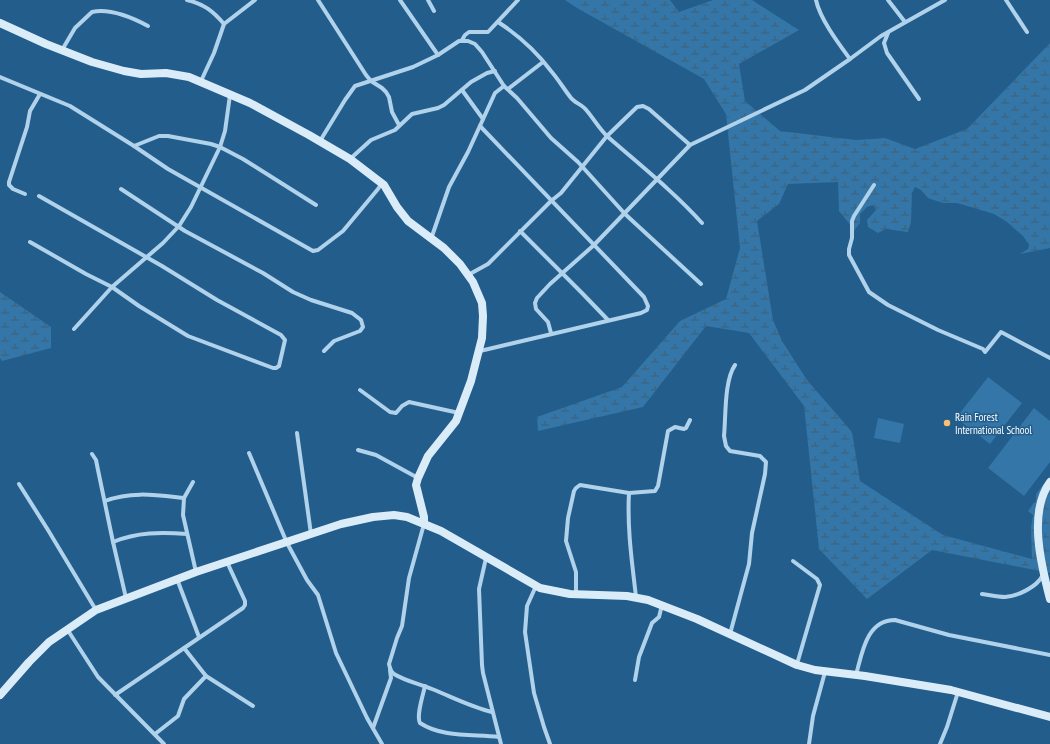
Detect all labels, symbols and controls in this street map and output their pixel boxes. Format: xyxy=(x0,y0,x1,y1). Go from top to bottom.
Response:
place label: Rain Forest International School xyxy=(955,410,1032,437)
marker: Rain Forest International School xyxy=(942,418,952,428)

